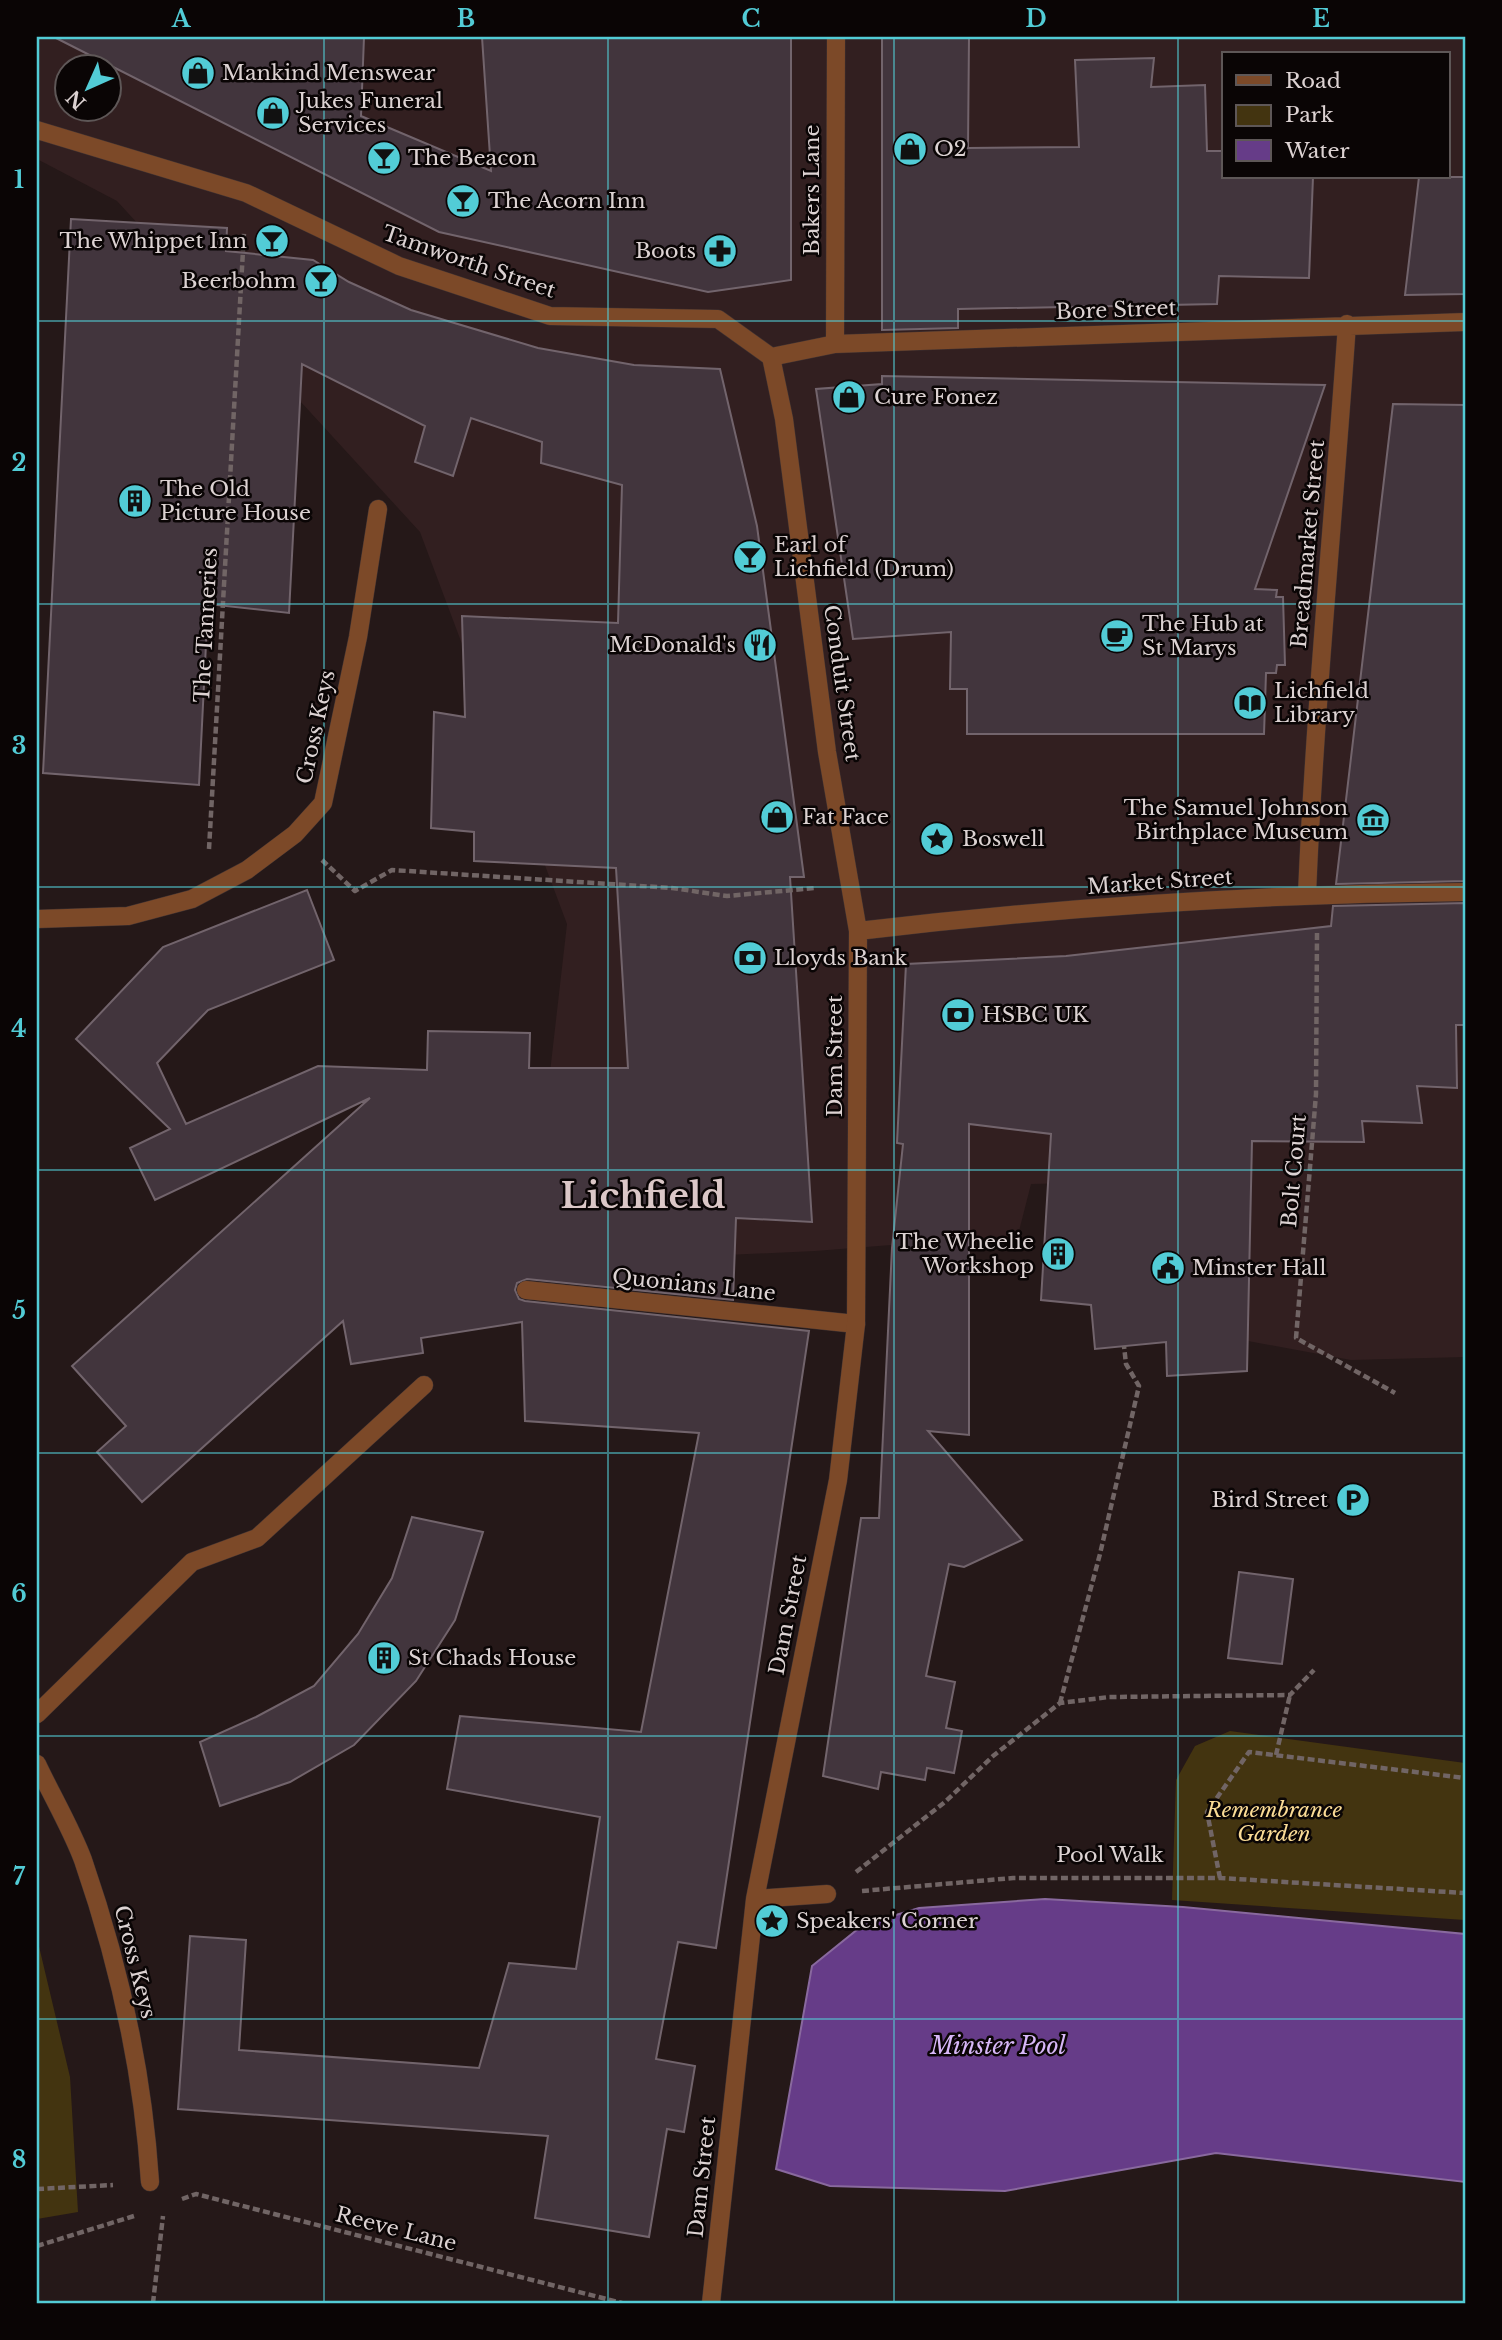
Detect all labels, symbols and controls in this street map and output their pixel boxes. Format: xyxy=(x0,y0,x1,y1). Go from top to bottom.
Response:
text: A xyxy=(171,5,192,33)
text: B xyxy=(457,5,475,33)
text: C xyxy=(742,5,760,33)
text: D xyxy=(1025,5,1047,33)
text: E xyxy=(1312,5,1330,33)
north arrow xyxy=(52,52,122,122)
legend xyxy=(1222,52,1450,178)
shop icon: Mankind Menswear xyxy=(179,54,217,92)
place label: Mankind Menswear xyxy=(222,60,435,86)
text: Road xyxy=(1285,68,1341,94)
text: N xyxy=(62,85,91,114)
place label: Jukes Funeral Services xyxy=(295,88,443,138)
shop icon: Jukes Funeral Services xyxy=(254,94,292,132)
text: Park xyxy=(1285,102,1334,128)
street label: Bakers Lane xyxy=(799,125,825,255)
shop icon: O2 xyxy=(891,130,929,168)
place label: O2 xyxy=(934,136,967,162)
text: Water xyxy=(1284,138,1349,164)
bar icon: The Beacon xyxy=(365,139,403,177)
place label: The Beacon xyxy=(408,145,537,171)
text: 1 xyxy=(14,166,24,194)
bar icon: The Acorn Inn xyxy=(444,182,482,220)
place label: The Acorn Inn xyxy=(488,188,646,214)
street label: Tamworth Street xyxy=(379,220,559,304)
bar icon: The Whippet Inn xyxy=(253,222,291,260)
place label: The Whippet Inn xyxy=(60,228,247,254)
pharmacy icon: Boots xyxy=(701,232,739,270)
place label: Boots xyxy=(635,238,696,264)
bar icon: Beerbohm xyxy=(302,262,340,300)
place label: Beerbohm xyxy=(181,268,296,294)
street label: Bore Street xyxy=(1055,295,1177,325)
shop icon: Cure Fonez xyxy=(830,378,868,416)
place label: Cure Fonez xyxy=(874,384,998,410)
street label: Breadmarket Street xyxy=(1286,439,1330,649)
text: 2 xyxy=(12,449,26,477)
place label: The Old Picture House xyxy=(160,476,311,526)
building icon: The Old Picture House xyxy=(116,482,154,520)
place label: Earl of Lichfield (Drum) xyxy=(774,532,954,582)
bar icon: Earl of Lichfield (Drum) xyxy=(731,538,769,576)
street label: The Tanneries xyxy=(189,547,223,703)
street label: Conduit Street xyxy=(818,603,866,763)
place label: The Hub at St Marys xyxy=(1142,611,1264,661)
cafe icon: The Hub at St Marys xyxy=(1098,617,1136,655)
restaurant icon: McDonald's xyxy=(741,626,779,664)
place label: McDonald's xyxy=(609,632,736,658)
street label: Cross Keys xyxy=(291,668,341,786)
place label: Lichfield Library xyxy=(1274,678,1369,728)
library icon: Lichfield Library xyxy=(1231,684,1269,722)
text: 3 xyxy=(12,732,26,760)
place label: The Samuel Johnson Birthplace Museum xyxy=(1124,795,1348,845)
shop icon: Fat Face xyxy=(758,798,796,836)
museum icon: The Samuel Johnson Birthplace Museum xyxy=(1354,801,1392,839)
place label: Fat Face xyxy=(802,804,889,830)
place icon: Boswell xyxy=(918,820,956,858)
place label: Boswell xyxy=(962,826,1045,852)
street label: Market Street xyxy=(1086,864,1234,900)
bank icon: Lloyds Bank xyxy=(731,939,769,977)
place label: Lloyds Bank xyxy=(774,945,907,971)
street label: Dam Street xyxy=(822,995,848,1117)
bank icon: HSBC UK xyxy=(939,996,977,1034)
place label: HSBC UK xyxy=(982,1002,1089,1028)
text: 4 xyxy=(11,1015,27,1043)
street label: Bolt Court xyxy=(1276,1113,1312,1229)
district label: Lichfield xyxy=(560,1174,726,1217)
place label: The Wheelie Workshop xyxy=(896,1229,1034,1279)
building icon: The Wheelie Workshop xyxy=(1039,1235,1077,1273)
public building icon: Minster Hall xyxy=(1149,1249,1187,1287)
place label: Minster Hall xyxy=(1192,1255,1326,1281)
street label: Quonians Lane xyxy=(611,1263,777,1307)
text: 5 xyxy=(12,1297,26,1325)
parking icon: Bird Street xyxy=(1334,1481,1372,1519)
place label: Bird Street xyxy=(1212,1487,1328,1513)
street label: Dam Street xyxy=(764,1553,812,1677)
text: 6 xyxy=(11,1580,27,1608)
building icon: St Chads House xyxy=(365,1639,403,1677)
place label: St Chads House xyxy=(408,1645,576,1671)
park label: Remembrance Garden xyxy=(1205,1797,1342,1847)
street label: Pool Walk xyxy=(1056,1842,1164,1868)
text: 7 xyxy=(13,1863,26,1891)
place icon: Speakers' Corner xyxy=(753,1902,791,1940)
street label: Cross Keys xyxy=(108,1903,162,2021)
place label: Speakers' Corner xyxy=(796,1908,978,1934)
water label: Minster Pool xyxy=(929,2032,1066,2060)
street label: Dam Street xyxy=(683,2115,721,2239)
text: 8 xyxy=(12,2146,26,2174)
street label: Reeve Lane xyxy=(333,2201,459,2257)

